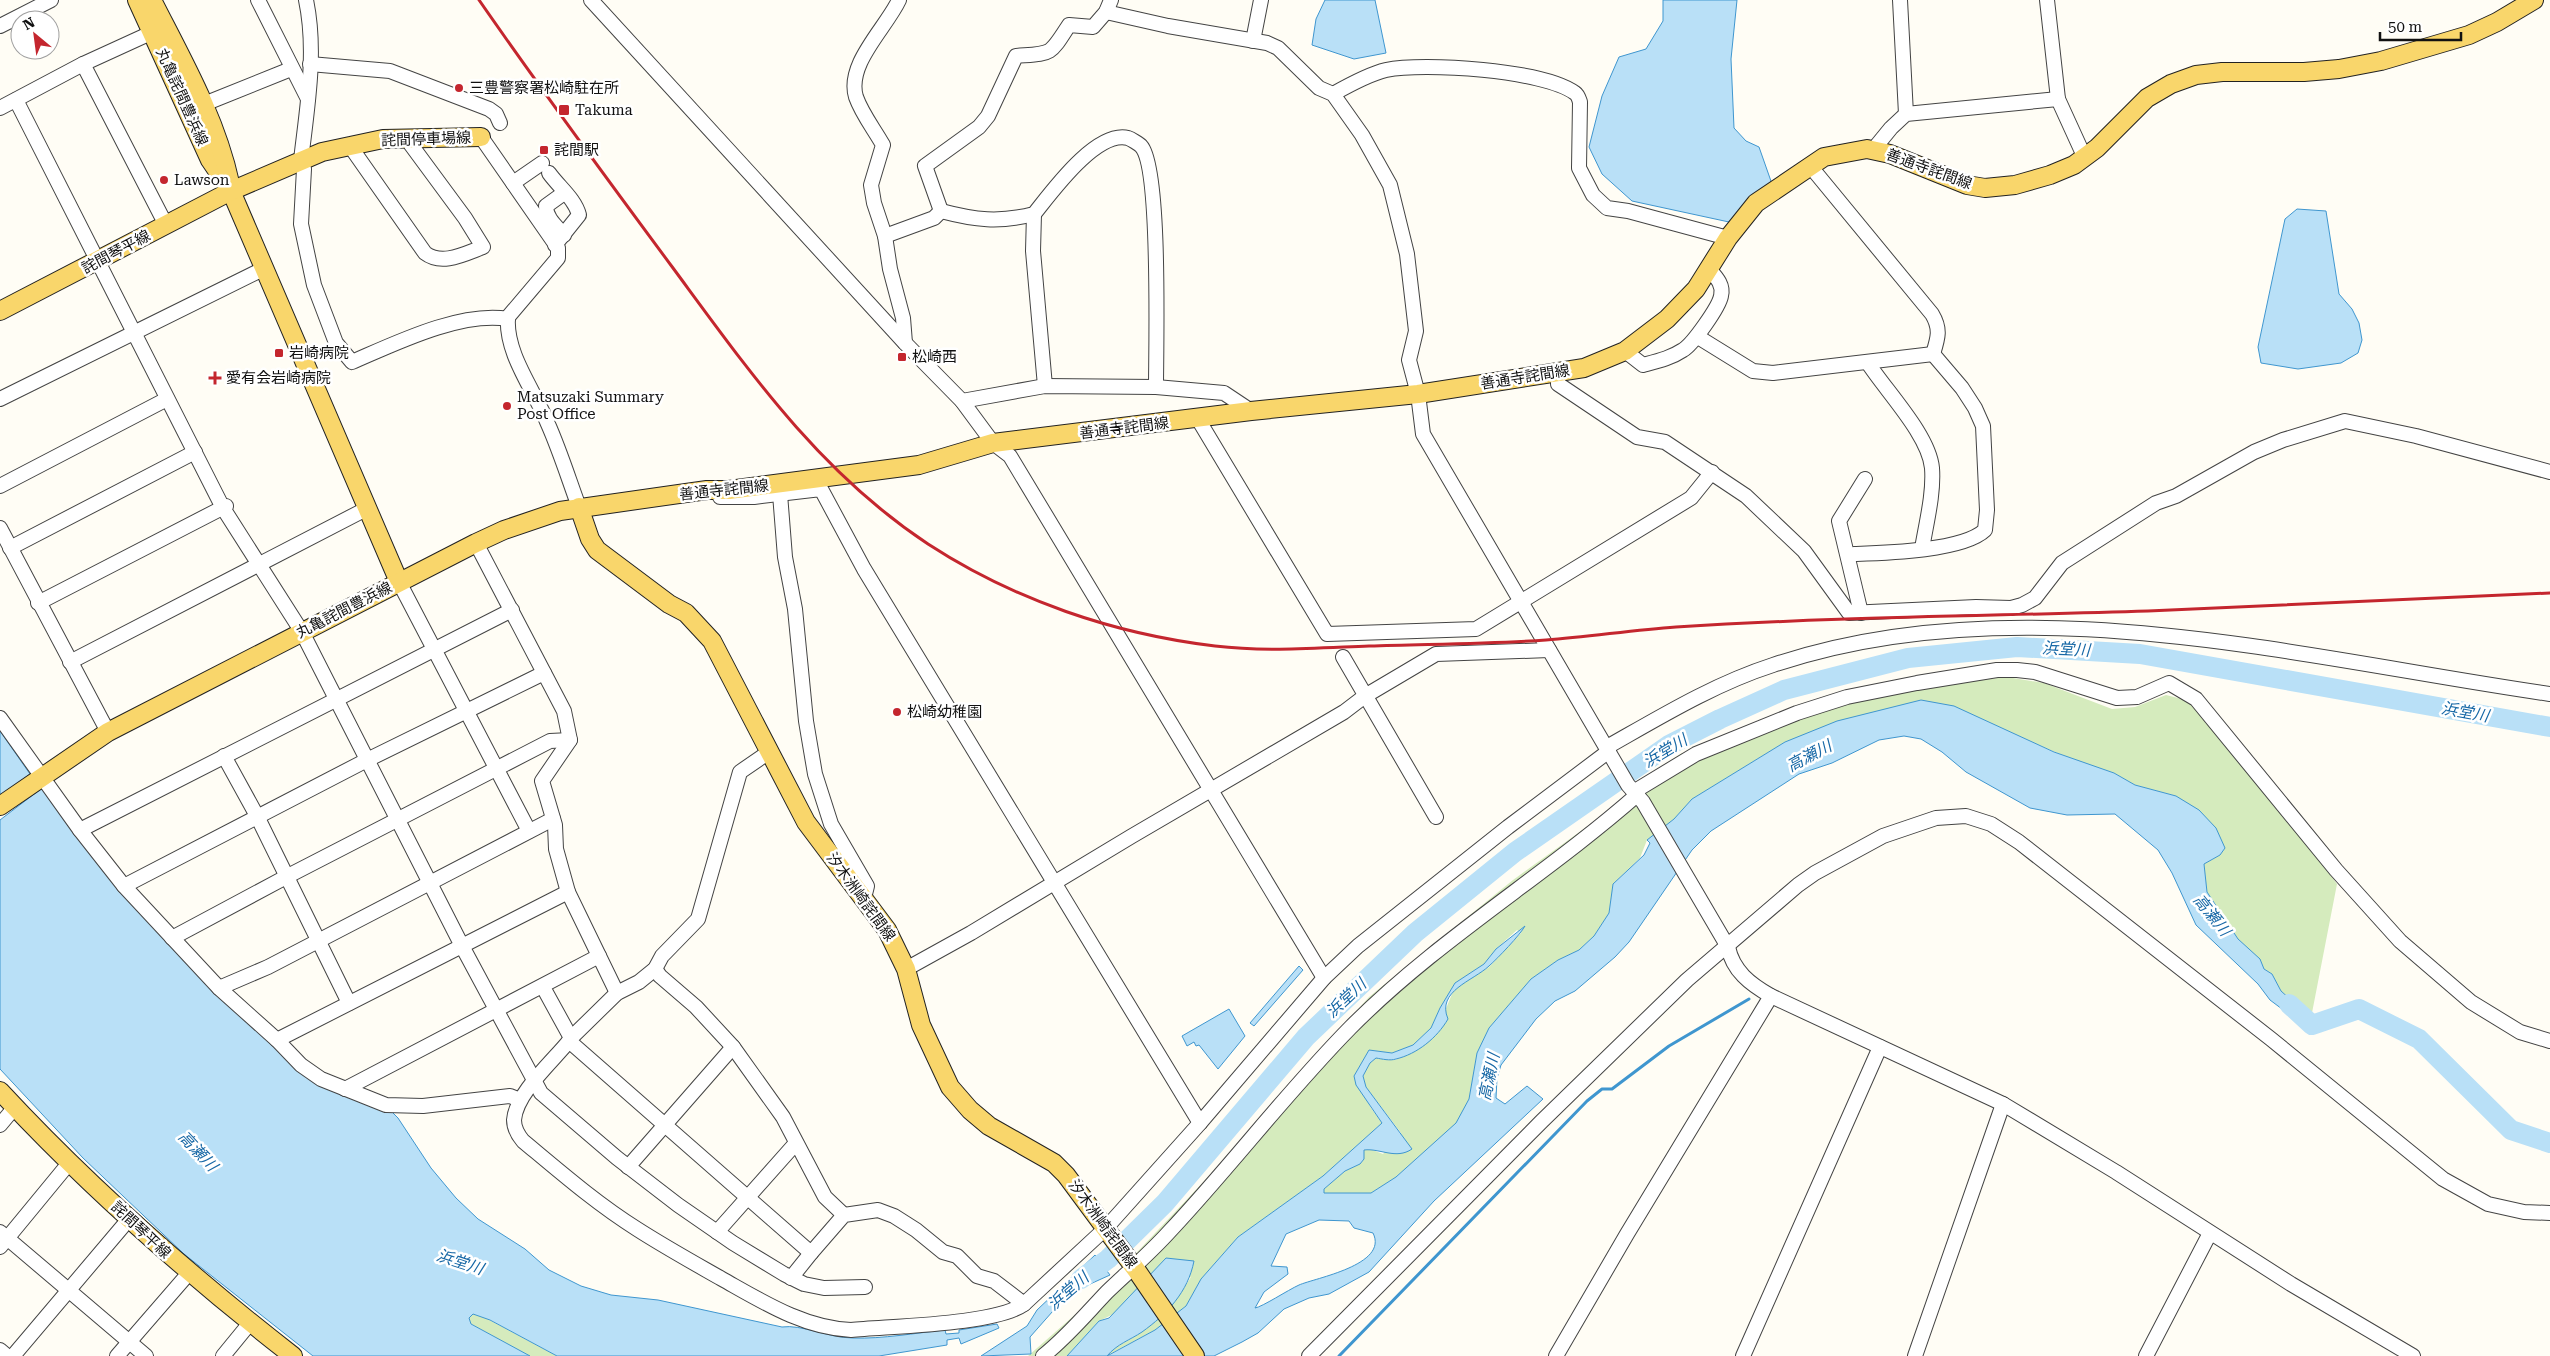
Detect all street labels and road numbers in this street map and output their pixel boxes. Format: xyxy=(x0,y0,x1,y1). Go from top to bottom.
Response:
street label: 丸亀詫間豊浜線 xyxy=(152,45,212,149)
street label: 詫間停車場線 xyxy=(381,128,471,150)
street label: 善通寺詫間線 xyxy=(1884,145,1974,193)
street label: 詫間琴平線 xyxy=(79,226,153,278)
street label: 善通寺詫間線 xyxy=(1479,361,1571,393)
street label: 善通寺詫間線 xyxy=(1078,414,1170,442)
street label: 善通寺詫間線 xyxy=(678,476,770,504)
street label: 丸亀詫間豊浜線 xyxy=(293,578,395,642)
street label: 汐木洲崎詫間線 xyxy=(823,849,899,945)
street label: 汐木洲崎詫間線 xyxy=(1065,1176,1141,1272)
street label: 詫間琴平線 xyxy=(107,1198,175,1262)

